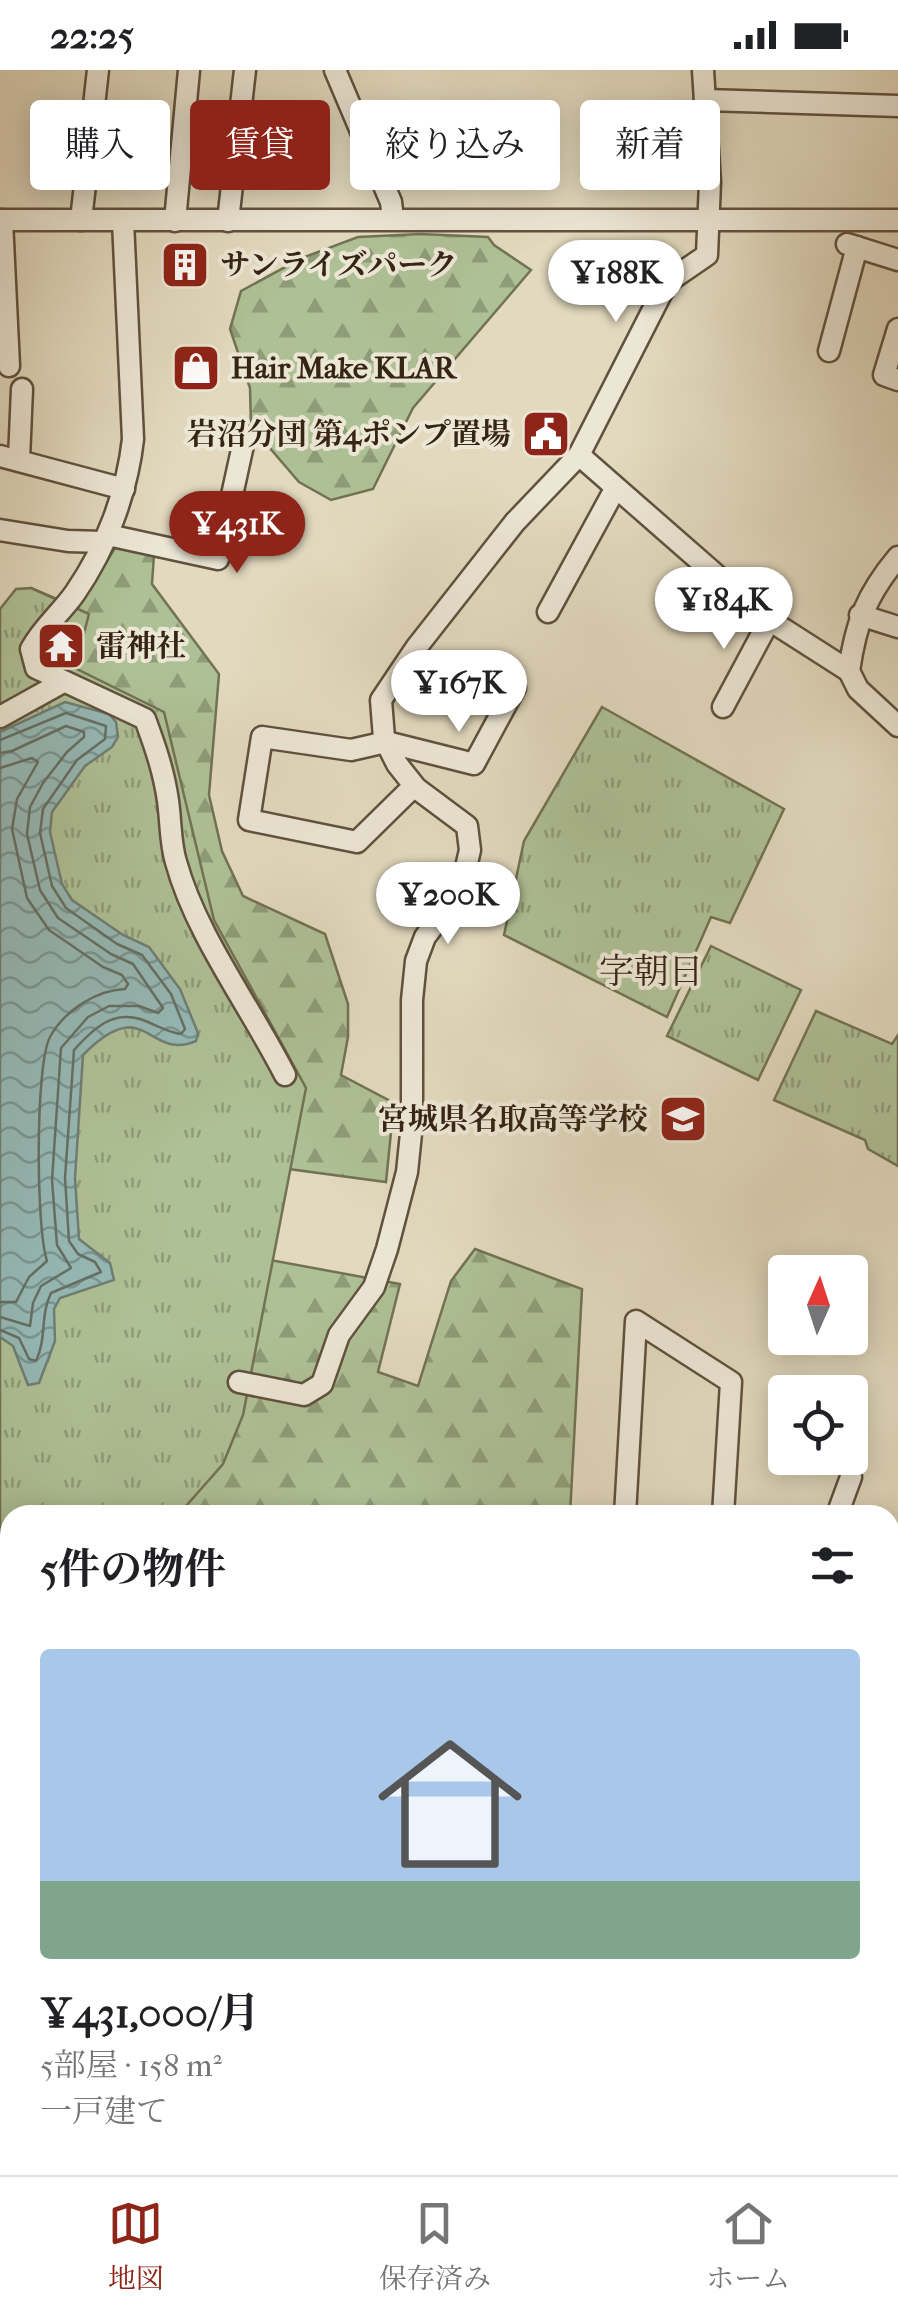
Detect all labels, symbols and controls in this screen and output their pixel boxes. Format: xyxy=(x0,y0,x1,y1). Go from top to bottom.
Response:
text: 22:25 xyxy=(50,13,134,58)
chip: 購入 xyxy=(30,100,170,190)
chip: 賃貸 xyxy=(190,100,330,190)
chip: 絞り込み xyxy=(350,100,560,190)
chip: 新着 xyxy=(580,100,720,190)
building icon: サンライズパーク xyxy=(159,239,211,291)
pin: ¥188K xyxy=(546,240,686,325)
place label: サンライズパーク xyxy=(220,248,457,283)
text: ¥188K xyxy=(570,254,662,291)
shop icon: Hair Make KLAR xyxy=(170,342,222,394)
place label: Hair Make KLAR xyxy=(231,351,458,386)
public building icon: 岩沼分団 第4ポンプ置場 xyxy=(520,408,572,460)
place label: 岩沼分団 第4ポンプ置場 xyxy=(187,417,511,453)
pin: ¥431K xyxy=(167,491,307,576)
text: ¥431K xyxy=(191,505,283,542)
pin: ¥184K xyxy=(654,567,794,652)
text: ¥184K xyxy=(677,581,771,618)
temple icon: 雷神社 xyxy=(35,620,87,672)
place label: 雷神社 xyxy=(96,629,186,664)
pin: ¥167K xyxy=(389,650,529,735)
text: ¥167K xyxy=(413,664,505,701)
pin: ¥200K xyxy=(378,862,518,947)
text: ¥200K xyxy=(398,876,498,913)
district label: 字朝日 xyxy=(598,951,704,992)
school or university icon: 宮城県名取高等学校 xyxy=(657,1093,709,1145)
place label: 宮城県名取高等学校 xyxy=(378,1102,648,1137)
north arrow xyxy=(768,1255,868,1355)
map controls xyxy=(768,1255,868,1475)
button: locate xyxy=(768,1375,868,1475)
icon: filters xyxy=(805,1538,860,1593)
text: 5件の物件 xyxy=(40,1545,226,1594)
icon: home xyxy=(360,1714,540,1894)
text: ¥431,000/月 xyxy=(40,1989,260,2038)
text: 5部屋 · 158 m² xyxy=(40,2047,222,2084)
text: 一戸建て xyxy=(40,2093,168,2130)
tab: 地図 xyxy=(108,2196,164,2296)
tab: 保存済み xyxy=(379,2196,491,2296)
tab: ホーム xyxy=(706,2196,790,2296)

